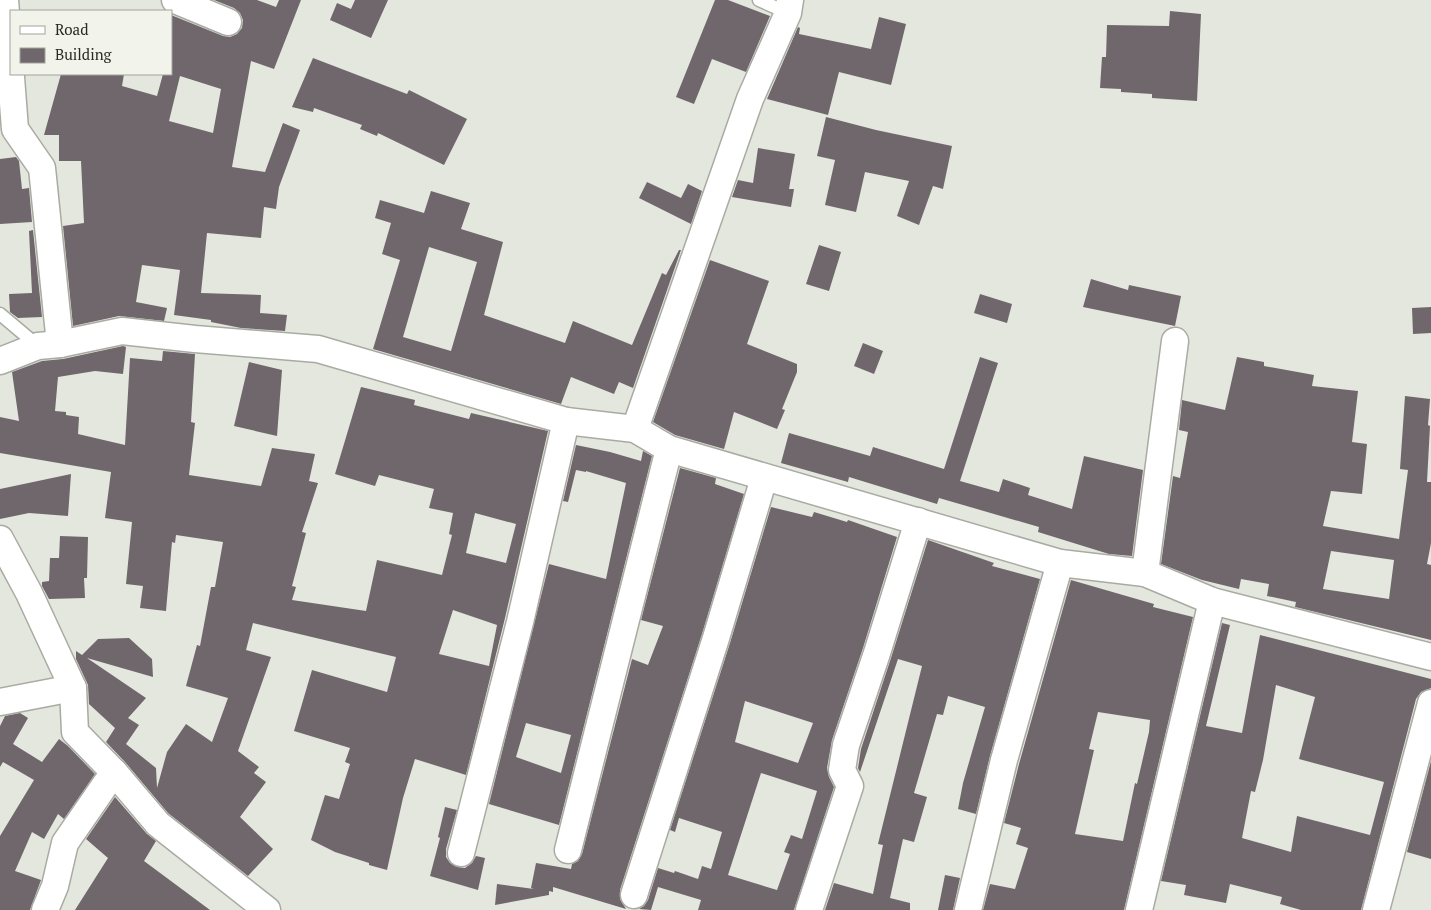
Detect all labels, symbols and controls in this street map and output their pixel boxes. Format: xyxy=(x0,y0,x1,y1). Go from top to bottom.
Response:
legend xyxy=(10,10,172,75)
text: Road xyxy=(55,19,88,39)
text: Building xyxy=(55,44,113,64)

